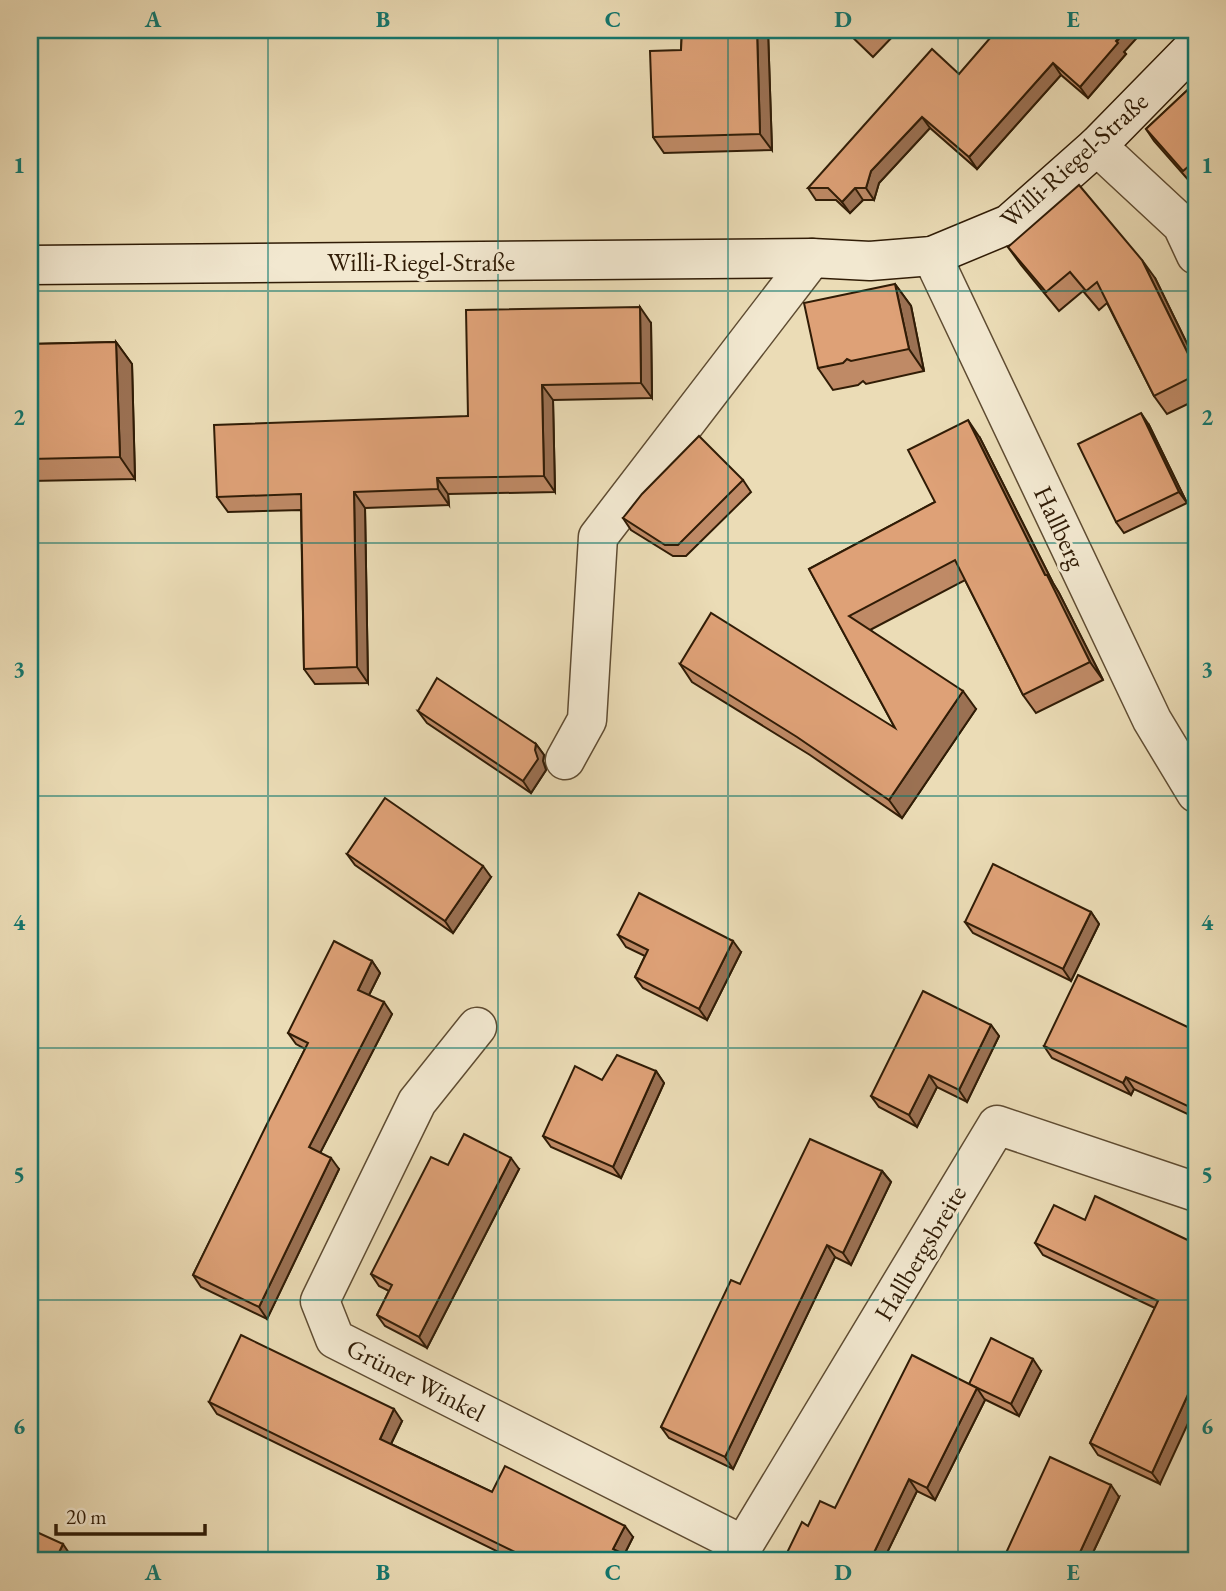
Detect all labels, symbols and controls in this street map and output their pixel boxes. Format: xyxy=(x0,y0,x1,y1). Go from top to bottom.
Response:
text: A xyxy=(144,4,162,34)
text: B xyxy=(376,4,390,34)
text: C xyxy=(605,4,621,34)
text: D xyxy=(834,4,852,34)
text: E xyxy=(1066,4,1080,34)
street label: Willi-Riegel-Straße xyxy=(993,84,1155,236)
text: 1 xyxy=(13,150,25,180)
text: 1 xyxy=(1201,150,1213,180)
street label: Willi-Riegel-Straße xyxy=(327,245,515,279)
text: 2 xyxy=(13,402,25,432)
text: 2 xyxy=(1201,402,1213,432)
street label: Hallberg xyxy=(1026,480,1094,574)
text: 3 xyxy=(13,654,25,684)
text: 3 xyxy=(1201,654,1213,684)
text: 4 xyxy=(13,907,26,937)
text: 4 xyxy=(1201,907,1214,937)
text: 5 xyxy=(13,1159,25,1189)
text: 5 xyxy=(1201,1159,1213,1189)
street label: Hallbergsbreite xyxy=(866,1179,974,1327)
street label: Grüner Winkel xyxy=(341,1331,491,1429)
text: 6 xyxy=(13,1411,25,1441)
text: 6 xyxy=(1201,1411,1213,1441)
scale bar xyxy=(56,1493,205,1537)
text: 20 m xyxy=(66,1503,107,1530)
text: A xyxy=(144,1557,162,1587)
text: B xyxy=(376,1557,390,1587)
text: C xyxy=(605,1557,621,1587)
text: D xyxy=(834,1557,852,1587)
text: E xyxy=(1066,1557,1080,1587)

